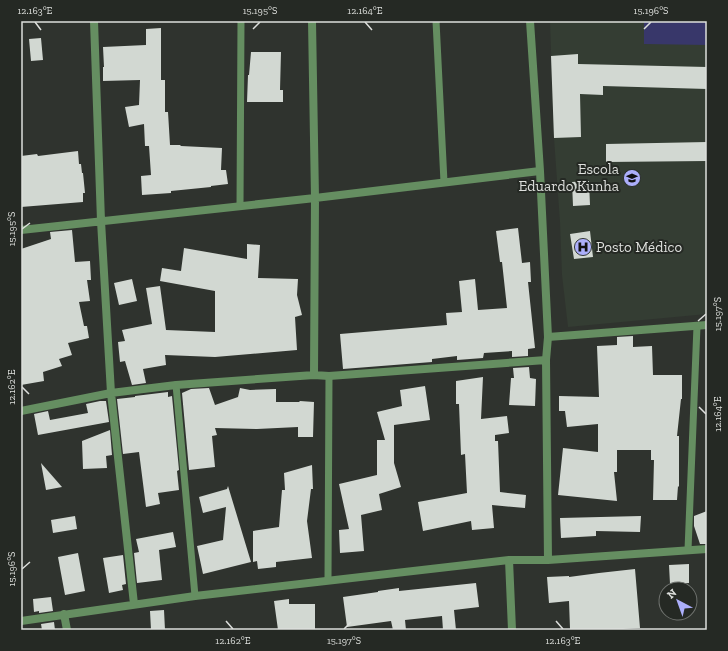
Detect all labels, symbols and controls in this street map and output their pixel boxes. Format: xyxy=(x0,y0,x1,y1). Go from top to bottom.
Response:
text: 12.163°E xyxy=(18,5,53,17)
text: 15.195°S xyxy=(243,5,277,17)
text: 12.164°E xyxy=(347,5,383,17)
text: 15.196°S xyxy=(634,5,668,17)
place label: Escola Eduardo Kunha xyxy=(518,160,619,195)
school or university icon: Escola Eduardo Kunha xyxy=(622,168,642,188)
text: 15.195°S xyxy=(6,212,18,246)
hospital icon: Posto Médico xyxy=(573,237,593,257)
place label: Posto Médico xyxy=(596,238,683,256)
text: 15.197°S xyxy=(712,297,724,331)
text: 12.162°E xyxy=(6,369,18,405)
text: 12.164°E xyxy=(712,396,724,432)
text: 15.196°S xyxy=(6,552,18,586)
north arrow xyxy=(658,581,698,621)
text: N xyxy=(664,586,680,601)
text: 12.162°E xyxy=(215,635,251,647)
text: 15.197°S xyxy=(327,635,361,647)
text: 12.163°E xyxy=(546,635,581,647)

